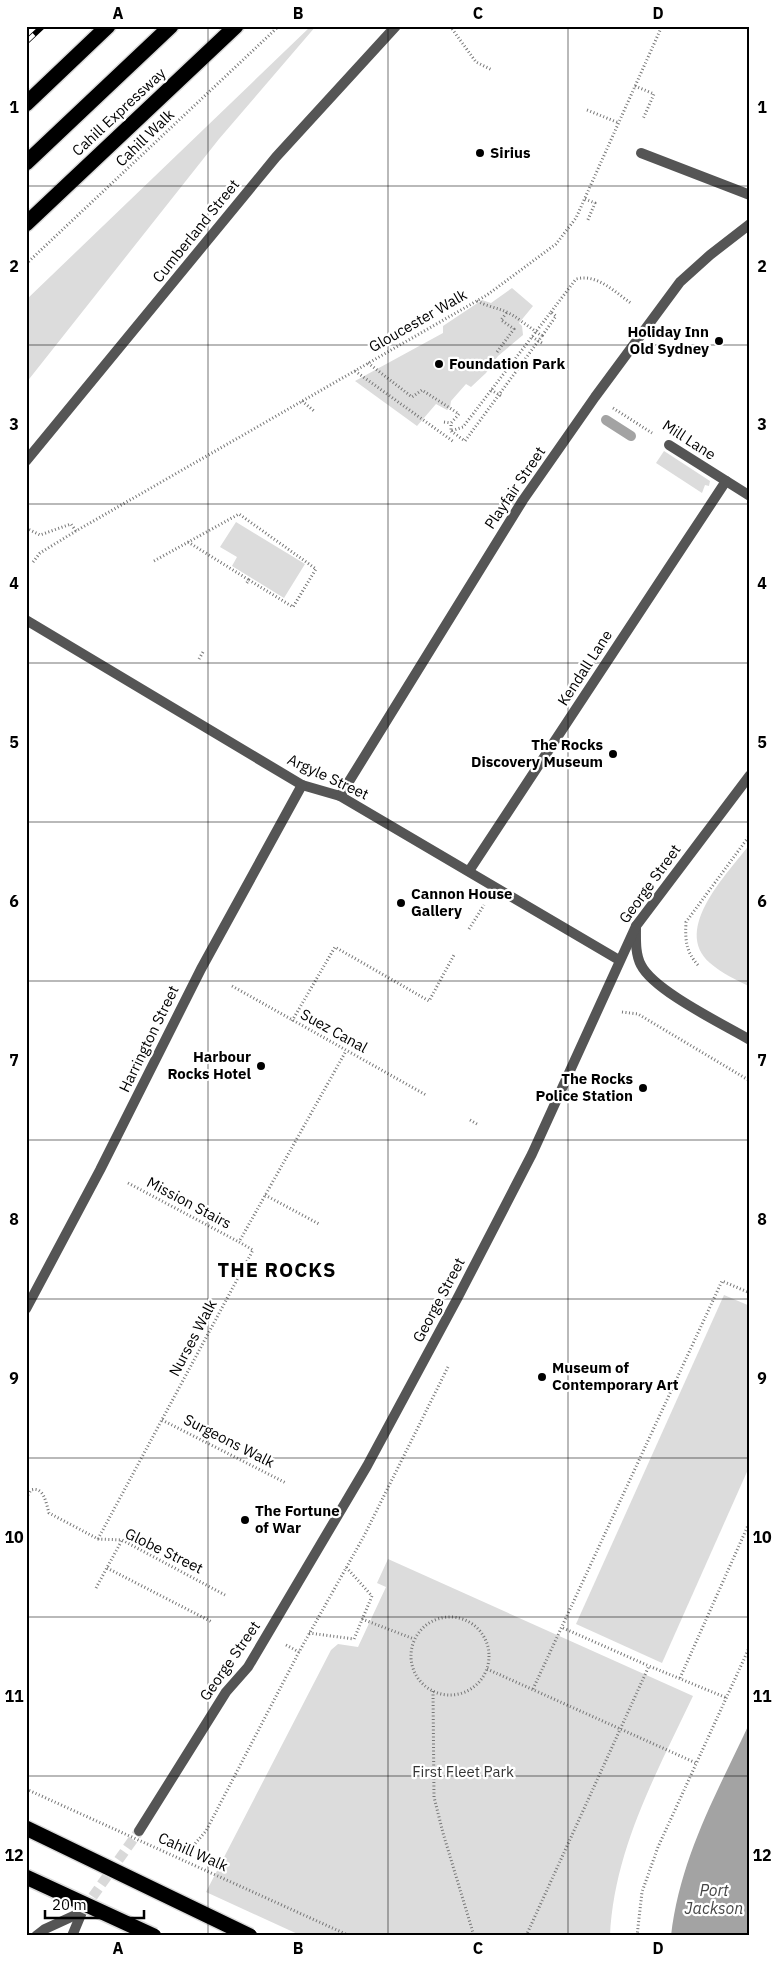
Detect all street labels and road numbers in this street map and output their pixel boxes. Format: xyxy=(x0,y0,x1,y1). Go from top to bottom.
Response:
street label: Cahill Expressway xyxy=(68,63,170,160)
street label: Cahill Walk xyxy=(111,105,178,170)
street label: Cumberland Street xyxy=(148,175,243,286)
street label: Gloucester Walk xyxy=(365,285,470,356)
street label: Mill Lane xyxy=(659,415,720,464)
street label: Playfair Street xyxy=(480,443,549,533)
street label: Kendall Lane xyxy=(553,626,616,709)
street label: Argyle Street xyxy=(285,749,372,804)
street label: George Street xyxy=(615,841,685,927)
street label: Harrington Street xyxy=(114,982,183,1095)
street label: Suez Canal xyxy=(297,1004,371,1057)
street label: Mission Stairs xyxy=(144,1172,235,1233)
street label: George Street xyxy=(408,1254,469,1345)
street label: Nurses Walk xyxy=(164,1296,221,1379)
street label: Surgeons Walk xyxy=(181,1410,278,1472)
street label: Globe Street xyxy=(122,1523,206,1578)
street label: George Street xyxy=(195,1617,264,1704)
street label: Cahill Walk xyxy=(155,1828,231,1875)

